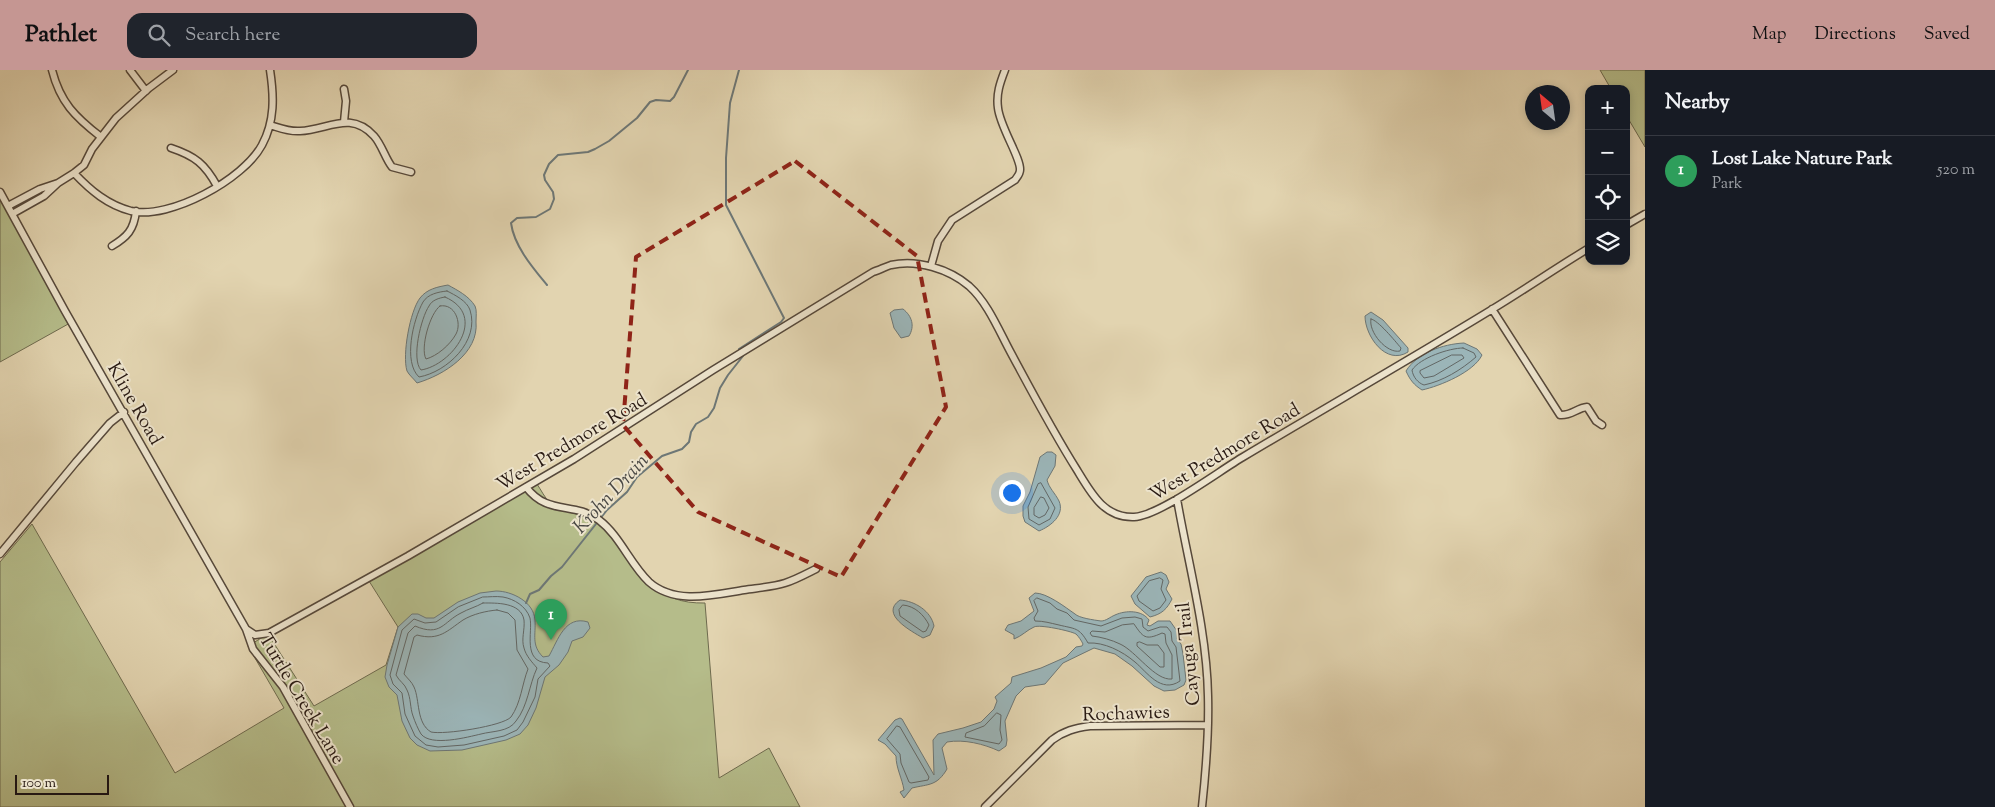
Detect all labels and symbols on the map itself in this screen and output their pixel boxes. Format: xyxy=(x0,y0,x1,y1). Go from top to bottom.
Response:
north arrow xyxy=(1525,85,1570,130)
street label: Kline Road xyxy=(99,358,168,451)
street label: West Predmore Road xyxy=(492,387,653,499)
street label: West Predmore Road xyxy=(1145,397,1306,509)
water label: Krohn Drain xyxy=(567,448,657,541)
your location xyxy=(999,480,1025,506)
pin: 1 xyxy=(535,599,567,640)
street label: Cayuga Trail xyxy=(1171,600,1208,707)
street label: Turtle Creek Lane xyxy=(251,629,351,770)
street label: Rochawies xyxy=(1082,699,1170,730)
scale bar xyxy=(15,772,109,795)

